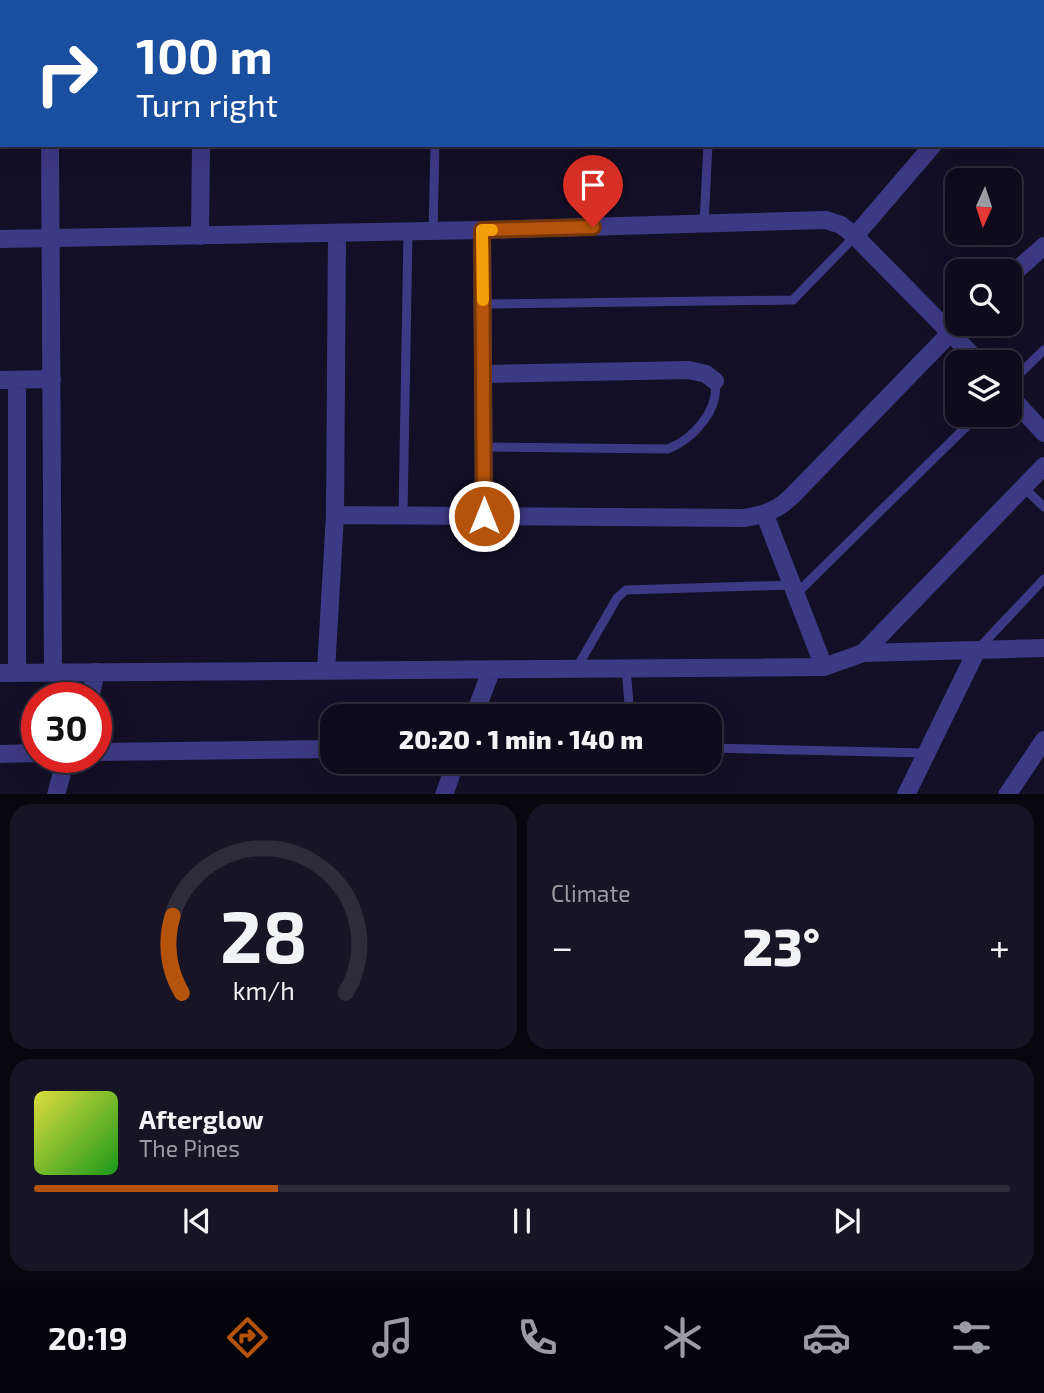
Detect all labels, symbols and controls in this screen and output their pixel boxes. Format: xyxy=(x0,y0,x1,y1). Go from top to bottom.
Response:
text: 100 m xyxy=(136,25,273,84)
icon: right xyxy=(21,28,112,119)
text: Turn right xyxy=(136,85,278,123)
pin xyxy=(563,155,623,227)
icon: arrive xyxy=(574,166,612,204)
north arrow xyxy=(945,168,1022,245)
map controls xyxy=(945,168,1022,427)
button: search xyxy=(945,259,1022,336)
button: layers xyxy=(945,350,1022,427)
position arrow xyxy=(447,479,521,553)
speed limit sign: 30 xyxy=(21,682,112,773)
text: 20:20 · 1 min · 140 m xyxy=(399,723,643,754)
text: Climate xyxy=(551,879,631,907)
text: 28 xyxy=(220,890,307,978)
text: 23° xyxy=(742,914,820,976)
text: − xyxy=(551,923,573,969)
text: + xyxy=(989,923,1010,969)
text: km/h xyxy=(232,974,295,1004)
text: Afterglow xyxy=(139,1103,264,1134)
text: The Pines xyxy=(139,1134,240,1162)
icon: previous xyxy=(178,1202,216,1240)
icon: pause xyxy=(503,1202,541,1240)
icon: next xyxy=(828,1202,866,1240)
icon: directions xyxy=(223,1313,272,1362)
icon: music xyxy=(368,1313,417,1362)
icon: phone xyxy=(513,1313,562,1362)
icon: climate xyxy=(658,1313,707,1362)
icon: car xyxy=(802,1313,851,1362)
icon: filters xyxy=(947,1313,996,1362)
text: 20:19 xyxy=(48,1318,128,1356)

